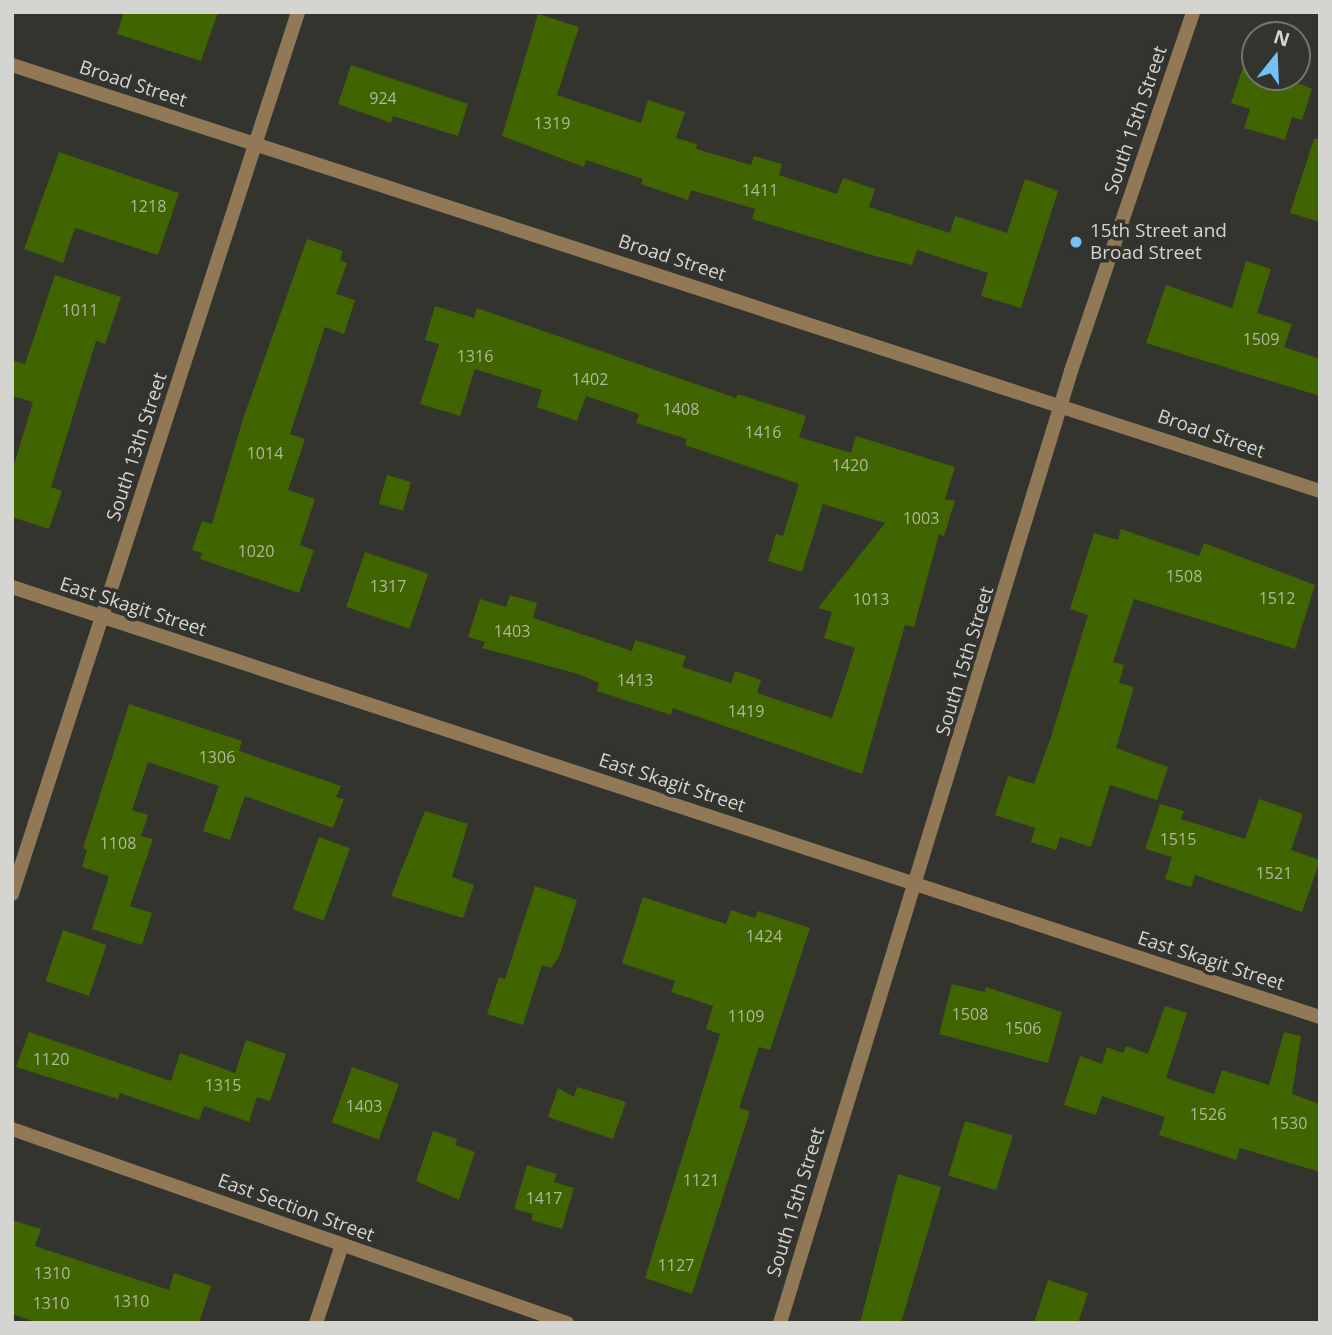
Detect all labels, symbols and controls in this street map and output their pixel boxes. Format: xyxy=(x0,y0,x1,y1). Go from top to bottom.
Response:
north arrow xyxy=(1241,21,1311,91)
text: N xyxy=(1270,23,1293,53)
street label: South 15th Street xyxy=(1100,43,1172,197)
street label: Broad Street xyxy=(76,56,190,112)
house number: 924 xyxy=(369,88,397,108)
house number: 1319 xyxy=(534,113,570,133)
house number: 1411 xyxy=(742,180,778,200)
house number: 1218 xyxy=(130,196,166,216)
place label: 15th Street and Broad Street xyxy=(1090,220,1227,264)
street label: Broad Street xyxy=(615,230,729,286)
marker: 15th Street and Broad Street xyxy=(1068,234,1084,250)
house number: 1011 xyxy=(62,300,98,320)
house number: 1509 xyxy=(1243,329,1279,349)
house number: 1316 xyxy=(457,346,493,366)
house number: 1402 xyxy=(572,369,608,389)
street label: South 13th Street xyxy=(102,370,172,524)
house number: 1408 xyxy=(663,399,699,419)
street label: Broad Street xyxy=(1155,405,1267,463)
house number: 1416 xyxy=(745,422,781,442)
house number: 1014 xyxy=(247,443,283,463)
house number: 1420 xyxy=(832,455,868,475)
house number: 1003 xyxy=(903,508,939,528)
house number: 1020 xyxy=(238,541,274,561)
house number: 1508 xyxy=(1166,566,1202,586)
street label: East Skagit Street xyxy=(57,573,209,641)
house number: 1317 xyxy=(370,576,406,596)
street label: South 15th Street xyxy=(931,584,999,738)
house number: 1512 xyxy=(1259,588,1295,608)
house number: 1013 xyxy=(853,589,889,609)
house number: 1403 xyxy=(494,621,530,641)
house number: 1413 xyxy=(617,670,653,690)
house number: 1419 xyxy=(728,701,764,721)
house number: 1306 xyxy=(199,747,235,767)
street label: East Skagit Street xyxy=(596,749,748,817)
house number: 1515 xyxy=(1160,829,1196,849)
house number: 1108 xyxy=(100,833,136,853)
house number: 1521 xyxy=(1256,863,1292,883)
house number: 1424 xyxy=(746,926,782,946)
street label: East Skagit Street xyxy=(1135,927,1287,995)
house number: 1508 xyxy=(952,1004,988,1024)
house number: 1109 xyxy=(728,1006,764,1026)
house number: 1506 xyxy=(1005,1018,1041,1038)
house number: 1120 xyxy=(33,1049,69,1069)
house number: 1315 xyxy=(205,1075,241,1095)
house number: 1403 xyxy=(346,1096,382,1116)
house number: 1526 xyxy=(1190,1104,1226,1124)
house number: 1530 xyxy=(1271,1113,1307,1133)
street label: South 15th Street xyxy=(762,1125,830,1279)
street label: East Section Street xyxy=(215,1169,377,1247)
house number: 1121 xyxy=(683,1170,719,1190)
house number: 1417 xyxy=(526,1188,562,1208)
house number: 1127 xyxy=(658,1255,694,1275)
house number: 1310 xyxy=(34,1263,70,1283)
house number: 1310 xyxy=(113,1291,149,1311)
house number: 1310 xyxy=(33,1293,69,1313)

